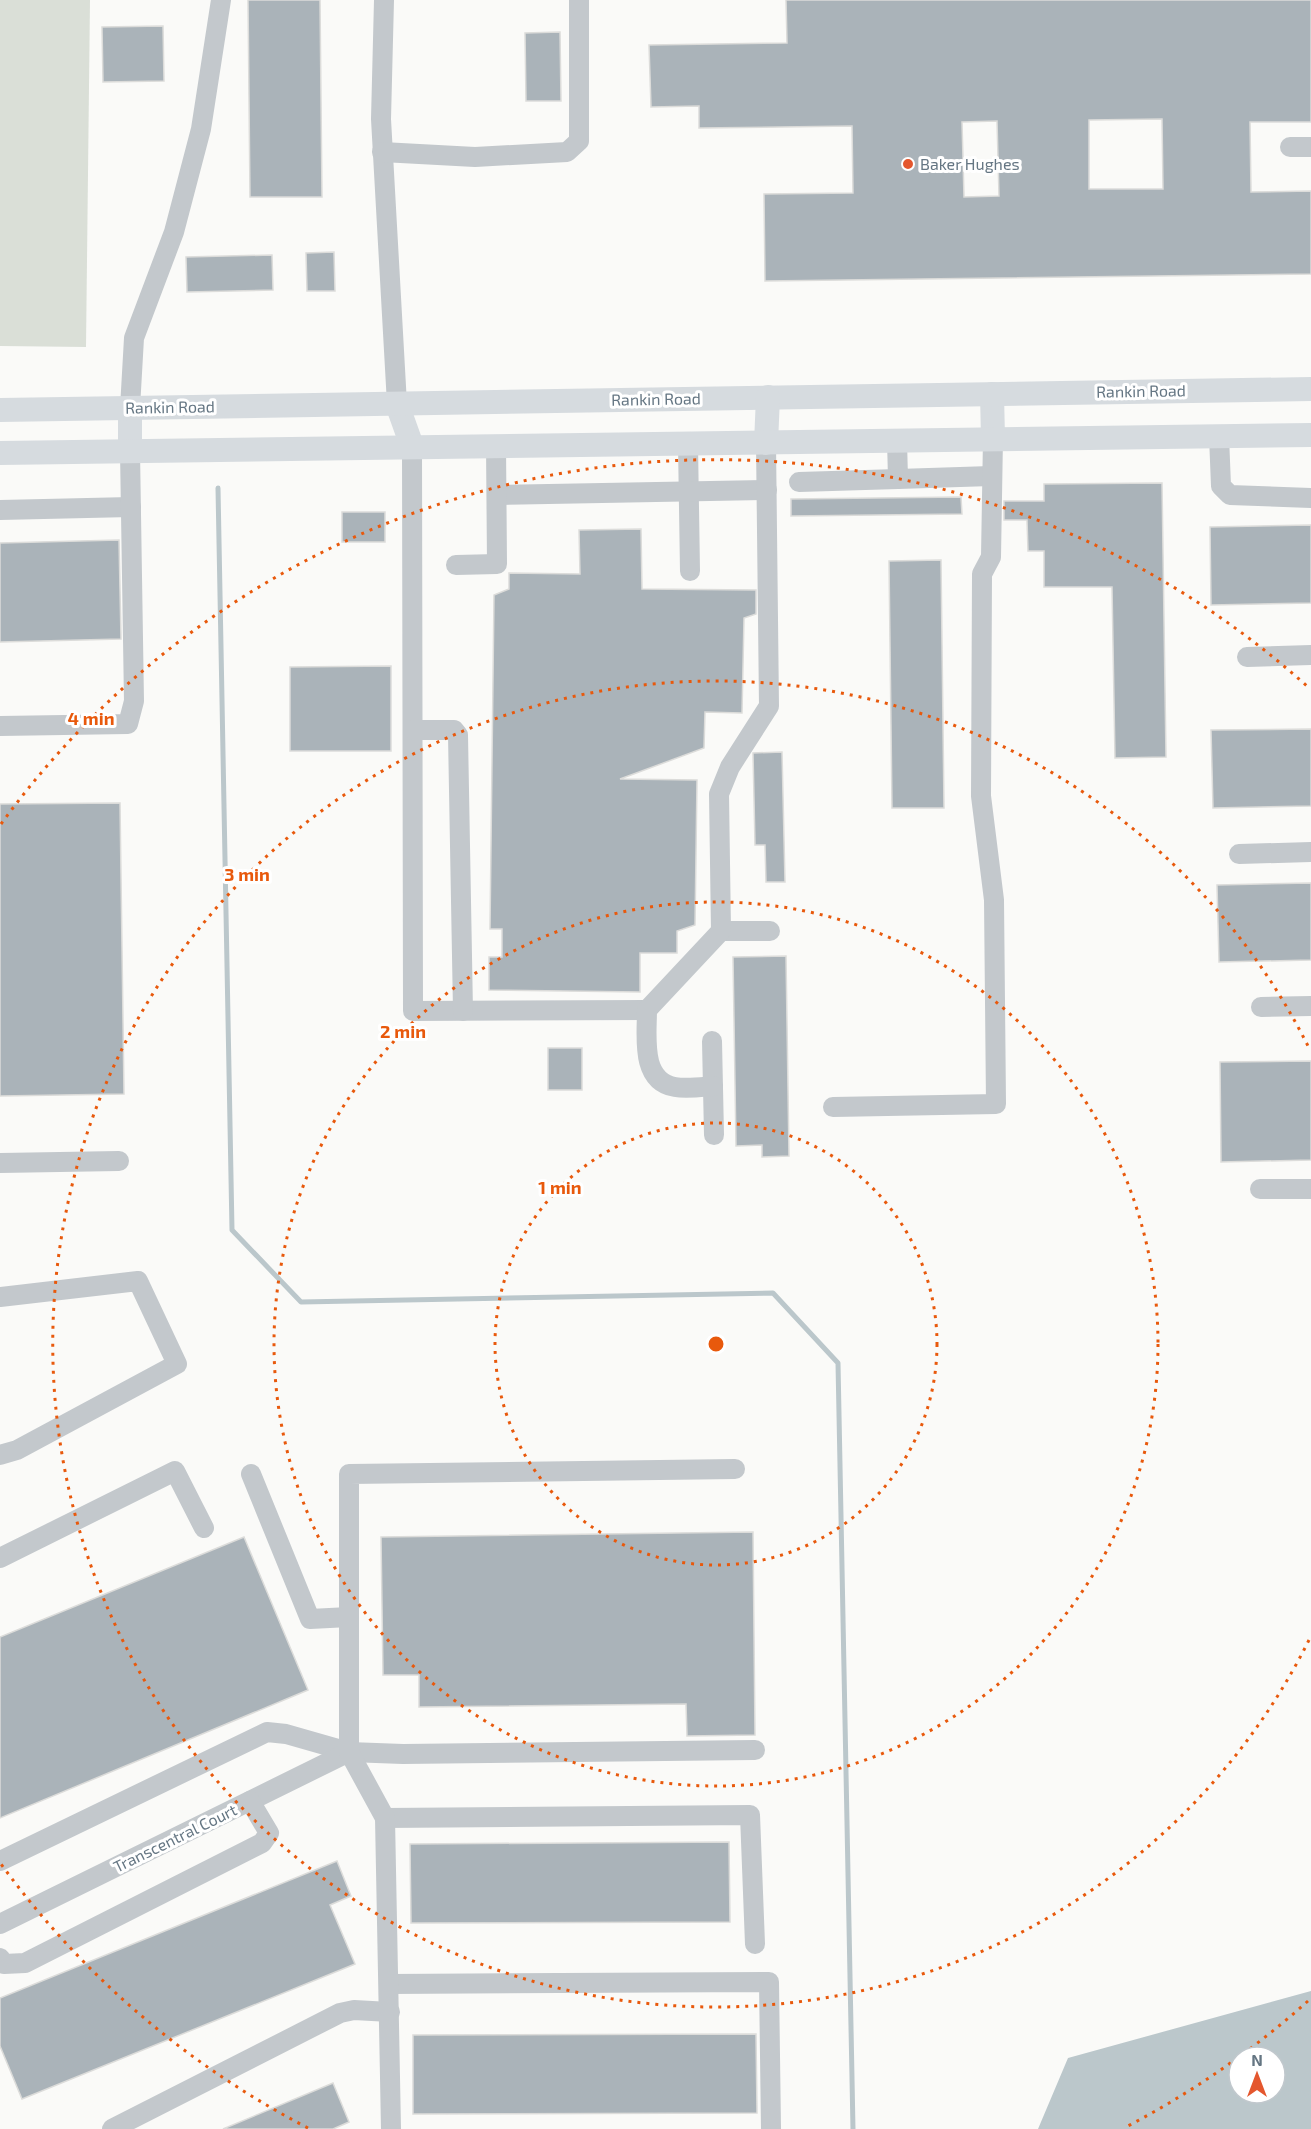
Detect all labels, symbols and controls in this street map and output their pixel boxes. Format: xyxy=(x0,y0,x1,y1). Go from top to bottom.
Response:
place label: Baker Hughes xyxy=(920,154,1020,173)
marker: Baker Hughes xyxy=(901,157,915,171)
street label: Rankin Road xyxy=(1096,380,1186,401)
street label: Rankin Road xyxy=(611,388,701,409)
street label: Rankin Road xyxy=(125,396,215,417)
text: 4 min xyxy=(68,707,115,729)
text: 3 min xyxy=(224,863,270,885)
text: 2 min xyxy=(380,1020,426,1042)
text: 1 min xyxy=(538,1176,582,1198)
centre of rings xyxy=(706,1334,726,1354)
street label: Transcentral Court xyxy=(110,1799,240,1876)
north arrow xyxy=(1227,2045,1287,2105)
text: N xyxy=(1251,2050,1263,2069)

